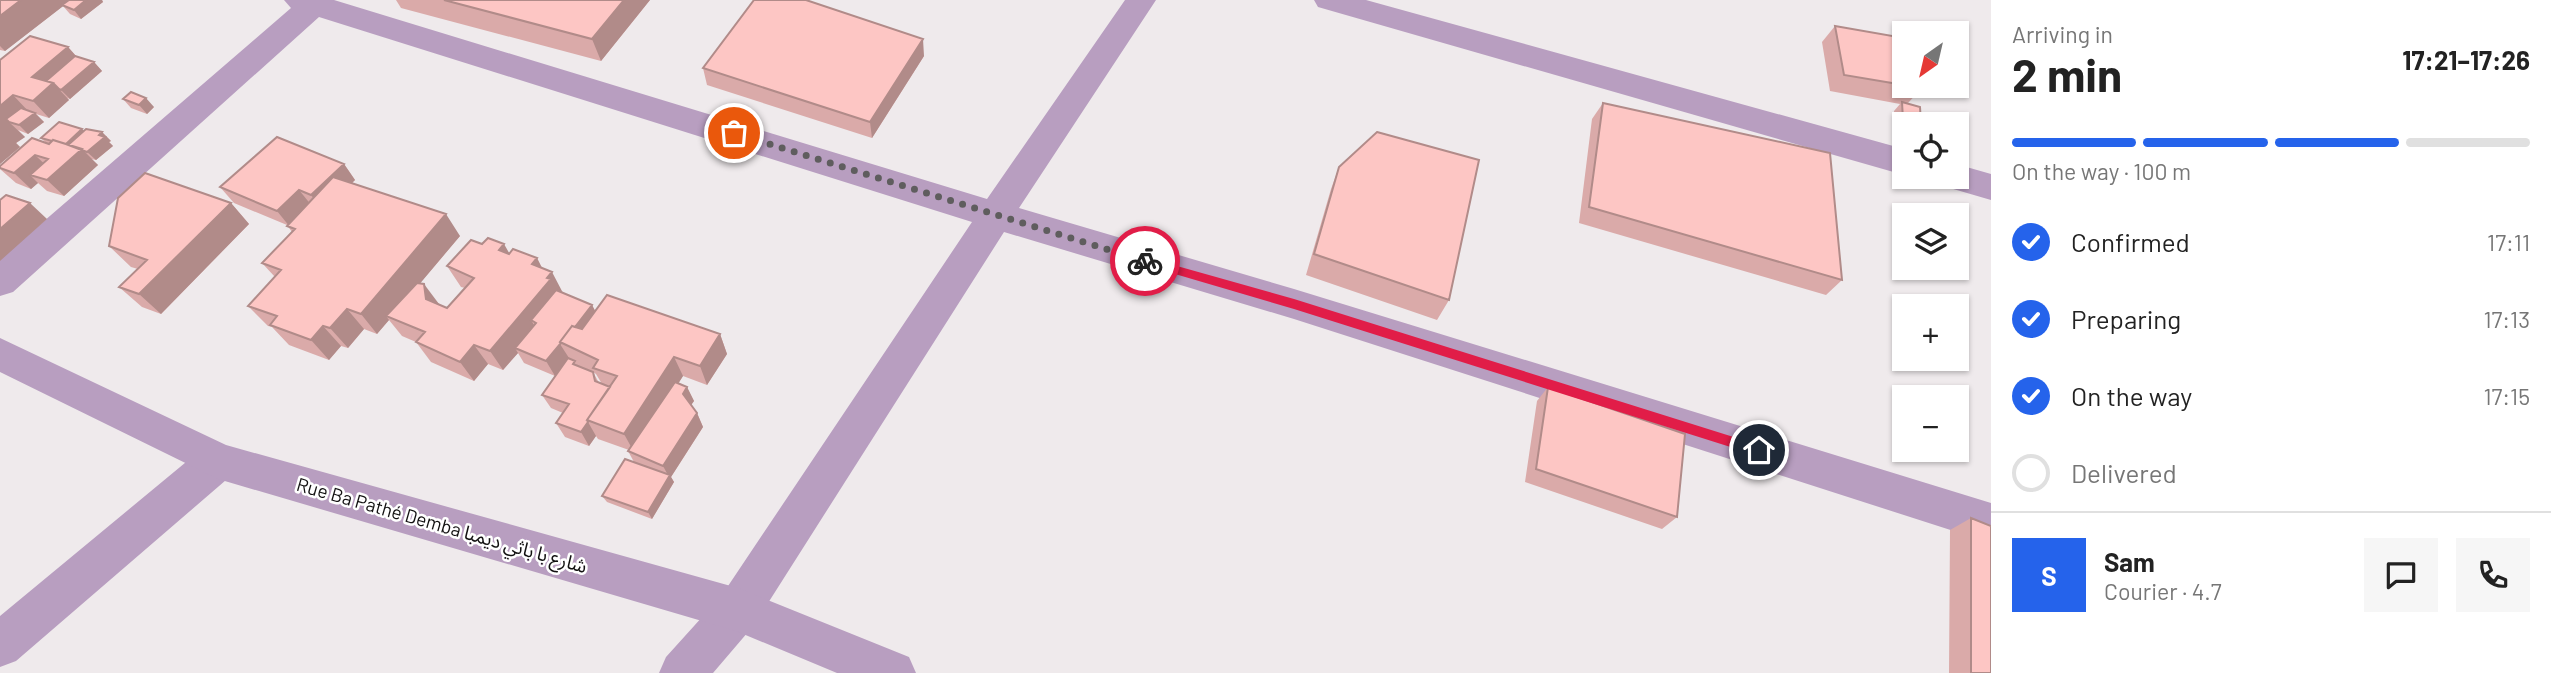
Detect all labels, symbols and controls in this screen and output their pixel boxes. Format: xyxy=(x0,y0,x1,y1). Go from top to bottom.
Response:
text: Arriving in xyxy=(2012,20,2113,48)
north arrow xyxy=(1892,21,1969,98)
map controls xyxy=(1892,21,1969,462)
text: 17:21–17:26 xyxy=(2402,44,2530,75)
text: 2 min xyxy=(2012,46,2122,101)
pin xyxy=(704,103,764,163)
button: locate xyxy=(1892,112,1969,189)
icon: bag xyxy=(715,114,753,152)
text: On the way · 100 m xyxy=(2012,157,2191,185)
button: layers xyxy=(1892,203,1969,280)
icon: check xyxy=(2012,223,2050,261)
courier xyxy=(1110,226,1180,296)
text: Confirmed xyxy=(2071,226,2190,257)
text: 17:11 xyxy=(2487,228,2530,256)
icon: bike xyxy=(1126,242,1164,280)
button: + xyxy=(1892,294,1969,371)
icon: check xyxy=(2012,300,2050,338)
text: Preparing xyxy=(2071,303,2181,334)
text: 17:13 xyxy=(2483,305,2530,333)
icon: check xyxy=(2012,377,2050,415)
text: On the way xyxy=(2071,380,2192,411)
text: 17:15 xyxy=(2483,382,2530,410)
button: − xyxy=(1892,385,1969,462)
pin xyxy=(1729,420,1789,480)
icon: home xyxy=(1740,431,1778,469)
text: Delivered xyxy=(2071,457,2177,488)
street label: Rue Ba Pathé Demba شارع با باثي ديمبا xyxy=(293,472,590,581)
button: chat xyxy=(2364,538,2438,612)
button: phone xyxy=(2456,538,2530,612)
text: Sam xyxy=(2104,546,2155,577)
text: S xyxy=(2041,560,2057,591)
text: Courier · 4.7 xyxy=(2104,577,2222,605)

